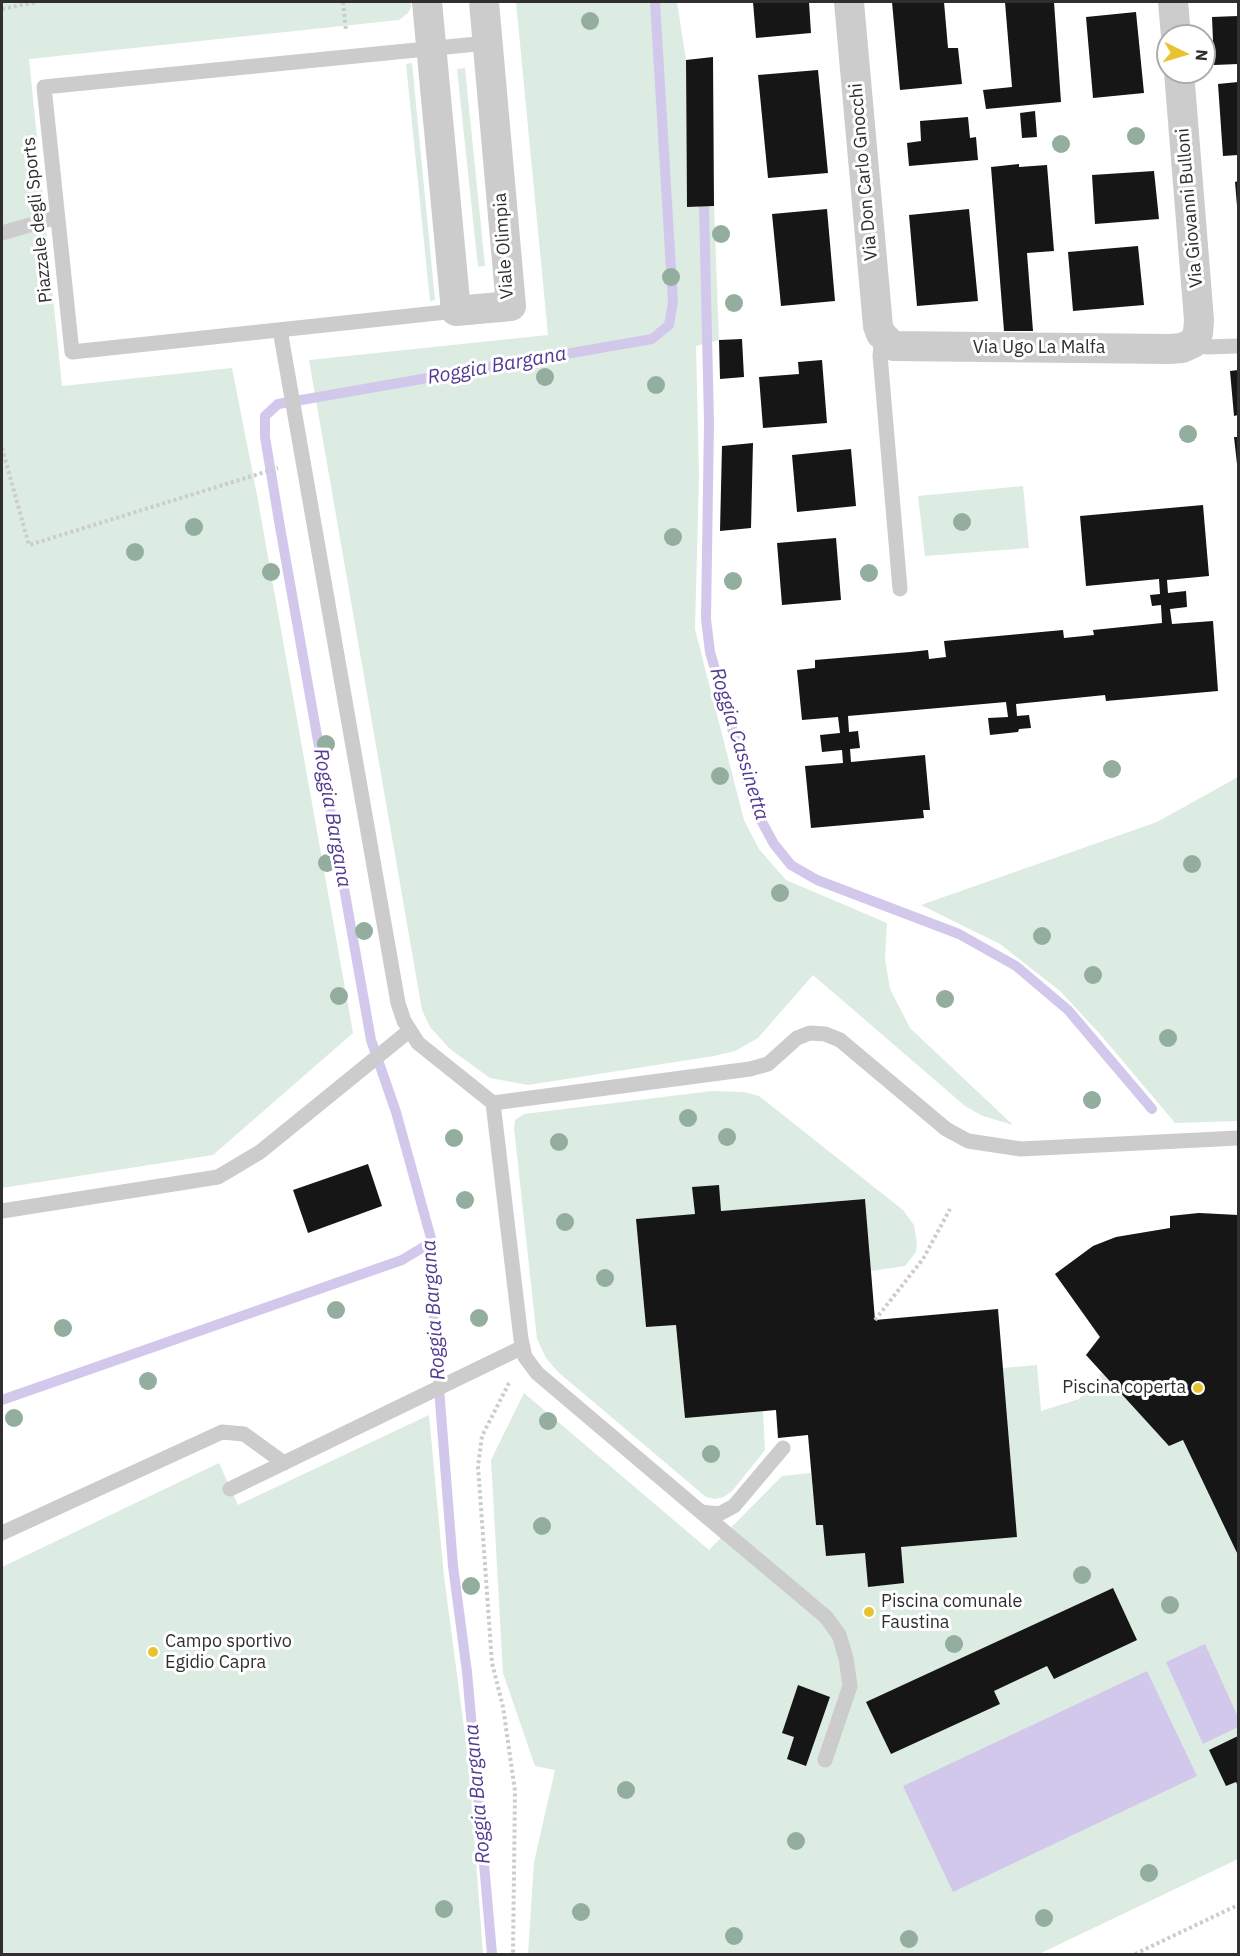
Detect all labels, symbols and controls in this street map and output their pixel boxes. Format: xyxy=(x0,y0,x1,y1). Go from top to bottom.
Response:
north arrow xyxy=(1156,24,1216,84)
text: N xyxy=(1191,49,1212,62)
street label: Via Don Carlo Gnocchi xyxy=(845,82,883,262)
street label: Via Giovanni Bulloni xyxy=(1172,127,1208,289)
street label: Piazzale degli Sports xyxy=(19,136,57,304)
street label: Viale Olimpia xyxy=(490,192,518,300)
street label: Via Ugo La Malfa xyxy=(973,337,1105,359)
water label: Roggia Bargana xyxy=(426,342,568,390)
water label: Roggia Cassinetta xyxy=(704,665,774,823)
water label: Roggia Bargana xyxy=(308,747,356,889)
water label: Roggia Bargana xyxy=(417,1239,451,1381)
place label: Piscina coperta xyxy=(1062,1377,1186,1399)
marker: Piscina coperta xyxy=(1191,1381,1205,1395)
place label: Piscina comunale Faustina xyxy=(881,1591,1022,1634)
marker: Piscina comunale Faustina xyxy=(862,1605,876,1619)
place label: Campo sportivo Egidio Capra xyxy=(165,1631,292,1674)
marker: Campo sportivo Egidio Capra xyxy=(146,1645,160,1659)
water label: Roggia Bargana xyxy=(460,1723,496,1865)

